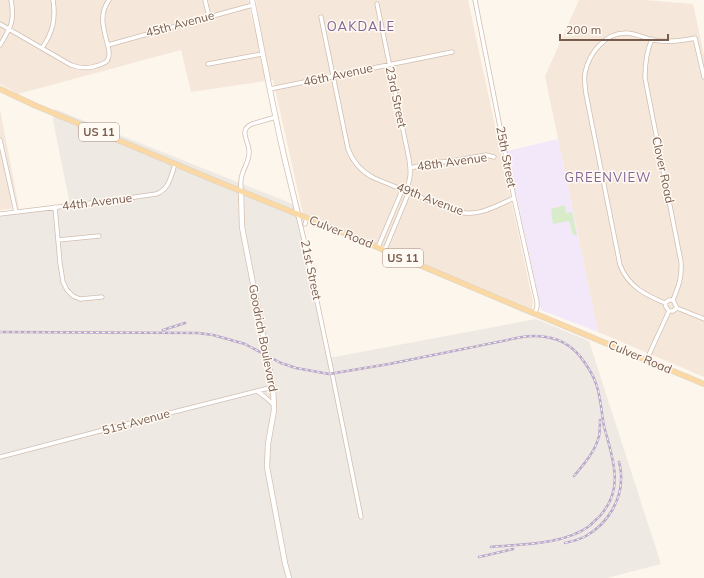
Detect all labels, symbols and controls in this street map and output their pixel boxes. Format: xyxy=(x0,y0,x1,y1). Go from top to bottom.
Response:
street label: 45th Avenue xyxy=(144,7,216,40)
scale bar xyxy=(560,16,668,42)
district label: OAKDALE xyxy=(327,18,395,34)
text: 200 m xyxy=(566,22,601,37)
street label: 46th Avenue xyxy=(302,60,374,89)
street label: 23rd Street xyxy=(383,65,410,129)
road number: US 11 xyxy=(79,123,119,141)
street label: 25th Street xyxy=(493,125,520,189)
street label: Clover Road xyxy=(649,135,678,204)
street label: 48th Avenue xyxy=(416,149,488,174)
district label: GREENVIEW xyxy=(565,169,651,185)
street label: 49th Avenue xyxy=(395,179,466,218)
street label: 44th Avenue xyxy=(61,190,133,213)
street label: Culver Road xyxy=(307,212,375,251)
street label: 21st Street xyxy=(298,239,325,301)
road number: US 11 xyxy=(383,249,423,267)
street label: Goodrich Boulevard xyxy=(246,283,281,393)
street label: Culver Road xyxy=(606,336,674,377)
street label: 51st Avenue xyxy=(100,405,171,438)

